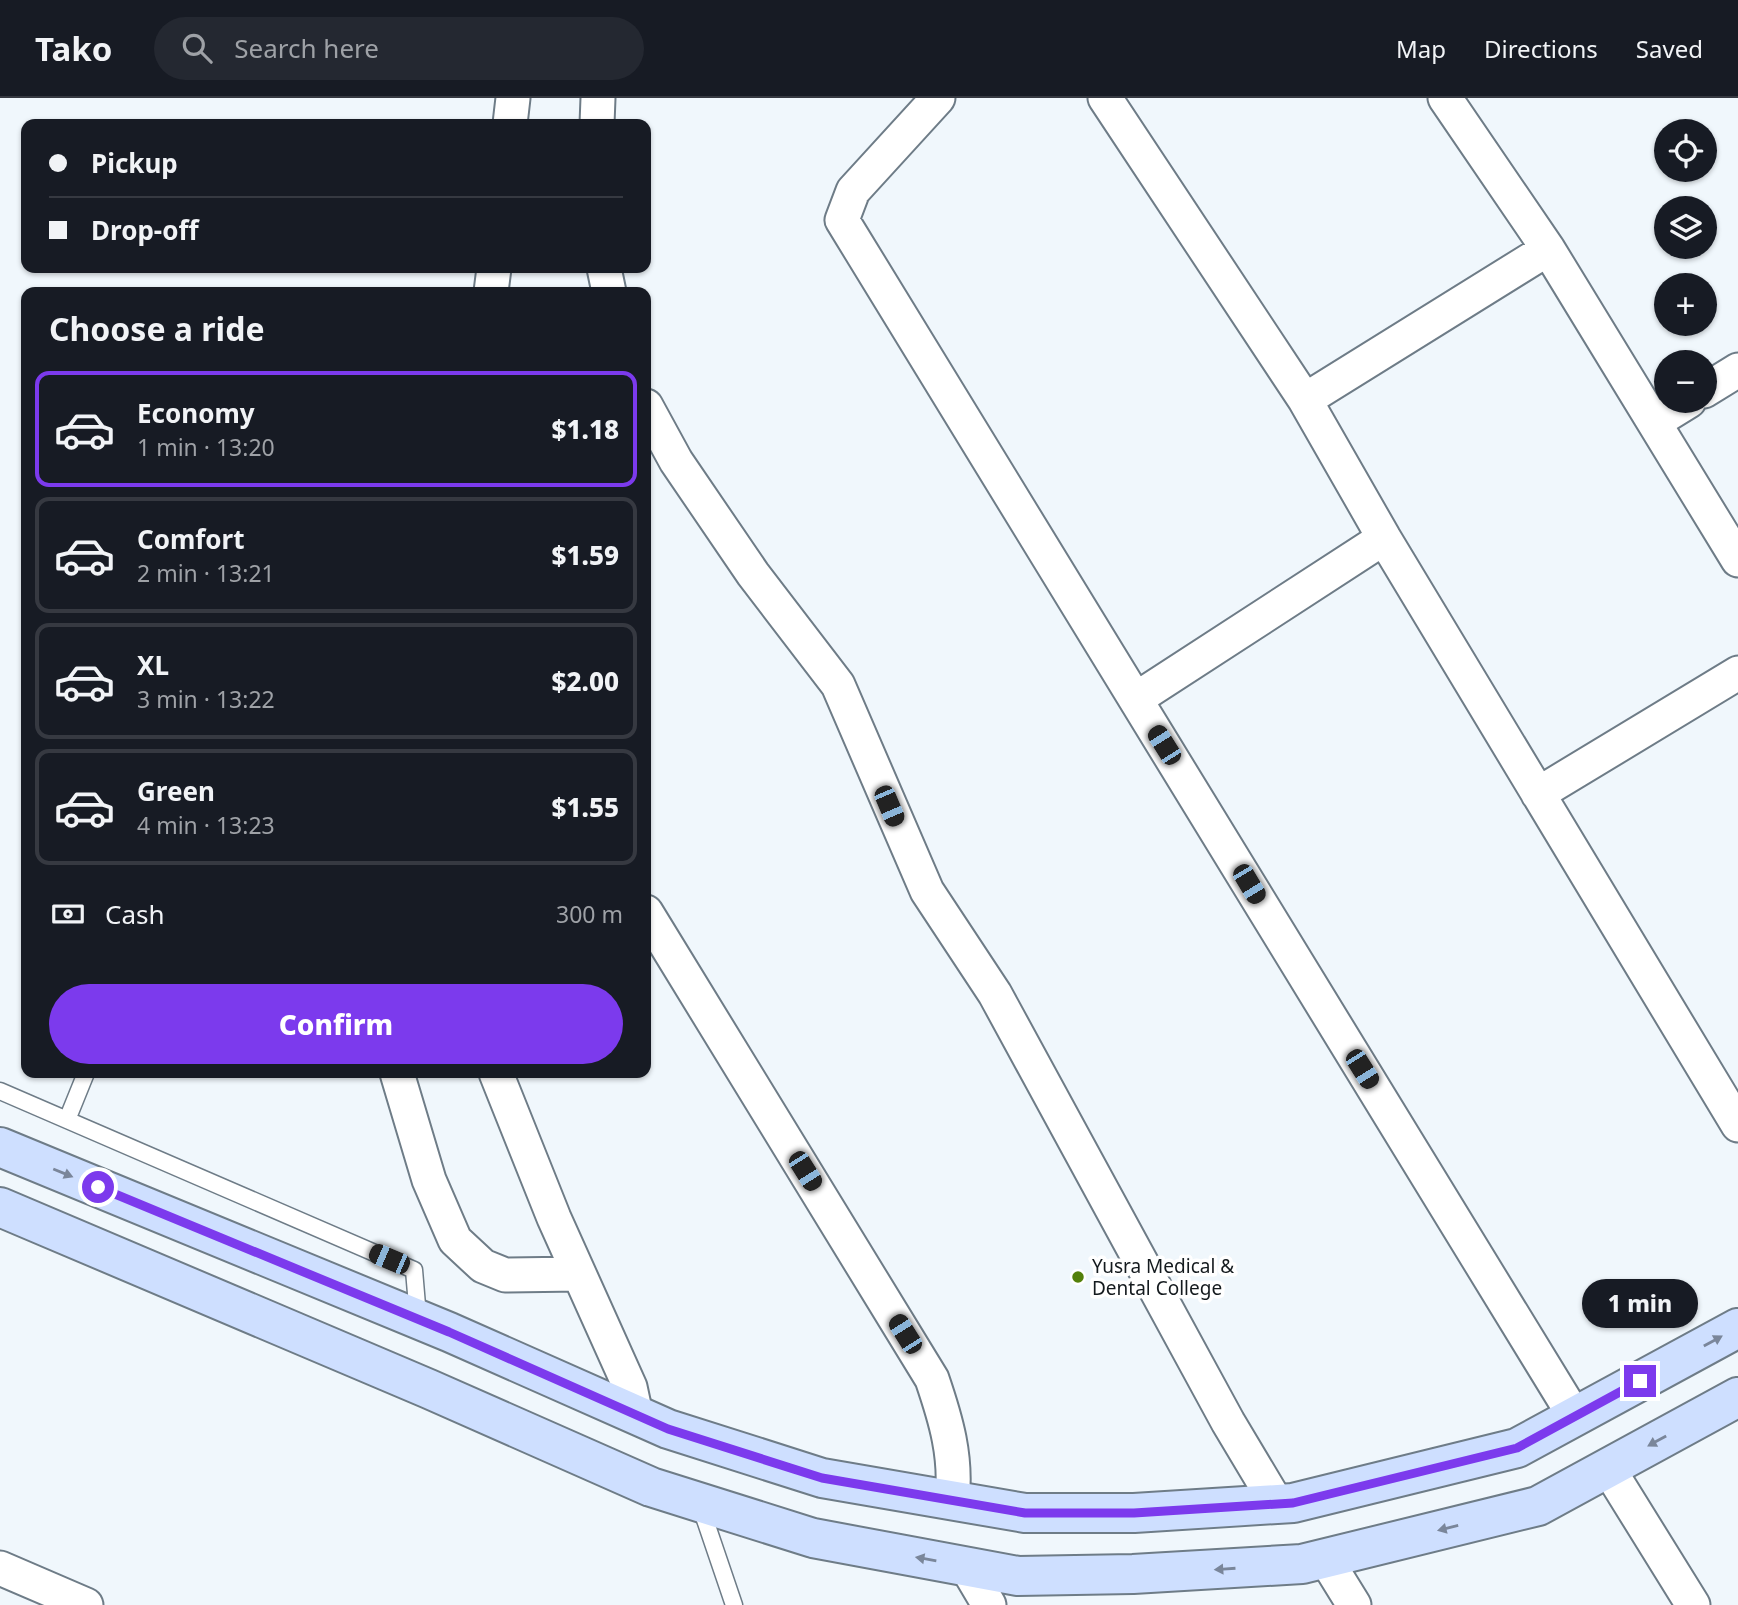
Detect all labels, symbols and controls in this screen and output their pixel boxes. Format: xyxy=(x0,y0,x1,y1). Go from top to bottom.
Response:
search box xyxy=(154,17,644,80)
text: Tako xyxy=(35,26,112,71)
icon: search xyxy=(178,29,216,67)
text: Search here xyxy=(234,30,379,66)
text: Map xyxy=(1396,32,1446,65)
text: Directions xyxy=(1484,32,1598,65)
text: Saved xyxy=(1636,32,1703,65)
map controls xyxy=(1654,119,1717,413)
button: locate xyxy=(1654,119,1717,182)
text: Pickup xyxy=(91,145,178,181)
button: layers xyxy=(1654,196,1717,259)
text: Drop-off xyxy=(91,212,198,248)
button: + xyxy=(1654,273,1717,336)
text: Choose a ride xyxy=(49,307,265,350)
button: − xyxy=(1654,350,1717,413)
text: Economy xyxy=(137,395,255,431)
icon: car xyxy=(53,398,116,461)
text: $1.18 xyxy=(552,411,619,447)
text: 1 min · 13:20 xyxy=(137,431,275,463)
text: Comfort xyxy=(137,521,245,557)
icon: car xyxy=(53,524,116,587)
text: $1.59 xyxy=(552,537,619,573)
text: 2 min · 13:21 xyxy=(137,557,275,589)
text: XL xyxy=(137,647,169,683)
icon: car xyxy=(53,650,116,713)
text: $2.00 xyxy=(552,663,619,699)
text: 3 min · 13:22 xyxy=(137,683,275,715)
car xyxy=(1144,722,1185,768)
text: Green xyxy=(137,773,215,809)
icon: car xyxy=(53,776,116,839)
car xyxy=(872,783,907,829)
text: $1.55 xyxy=(552,789,619,825)
text: 4 min · 13:23 xyxy=(137,809,275,841)
car xyxy=(1230,861,1269,907)
icon: cash xyxy=(49,895,87,933)
text: Cash xyxy=(105,896,165,932)
text: 300 m xyxy=(556,898,623,930)
button: Confirm xyxy=(49,984,623,1064)
car xyxy=(1342,1046,1383,1092)
car xyxy=(785,1148,826,1194)
one-way arrow xyxy=(53,1167,74,1178)
route start xyxy=(82,1171,114,1203)
car xyxy=(366,1241,413,1277)
place label: Yusra Medical & Dental College xyxy=(1092,1253,1234,1301)
marker: Yusra Medical & Dental College xyxy=(1070,1269,1086,1285)
callout: 1 min xyxy=(1582,1280,1698,1328)
text: 1 min xyxy=(1608,1287,1672,1319)
car xyxy=(885,1311,926,1357)
one-way arrow xyxy=(1703,1335,1723,1347)
route end xyxy=(1624,1365,1656,1397)
one-way arrow xyxy=(1647,1435,1666,1447)
one-way arrow xyxy=(1437,1523,1459,1534)
one-way arrow xyxy=(915,1553,937,1564)
one-way arrow xyxy=(1214,1563,1236,1574)

